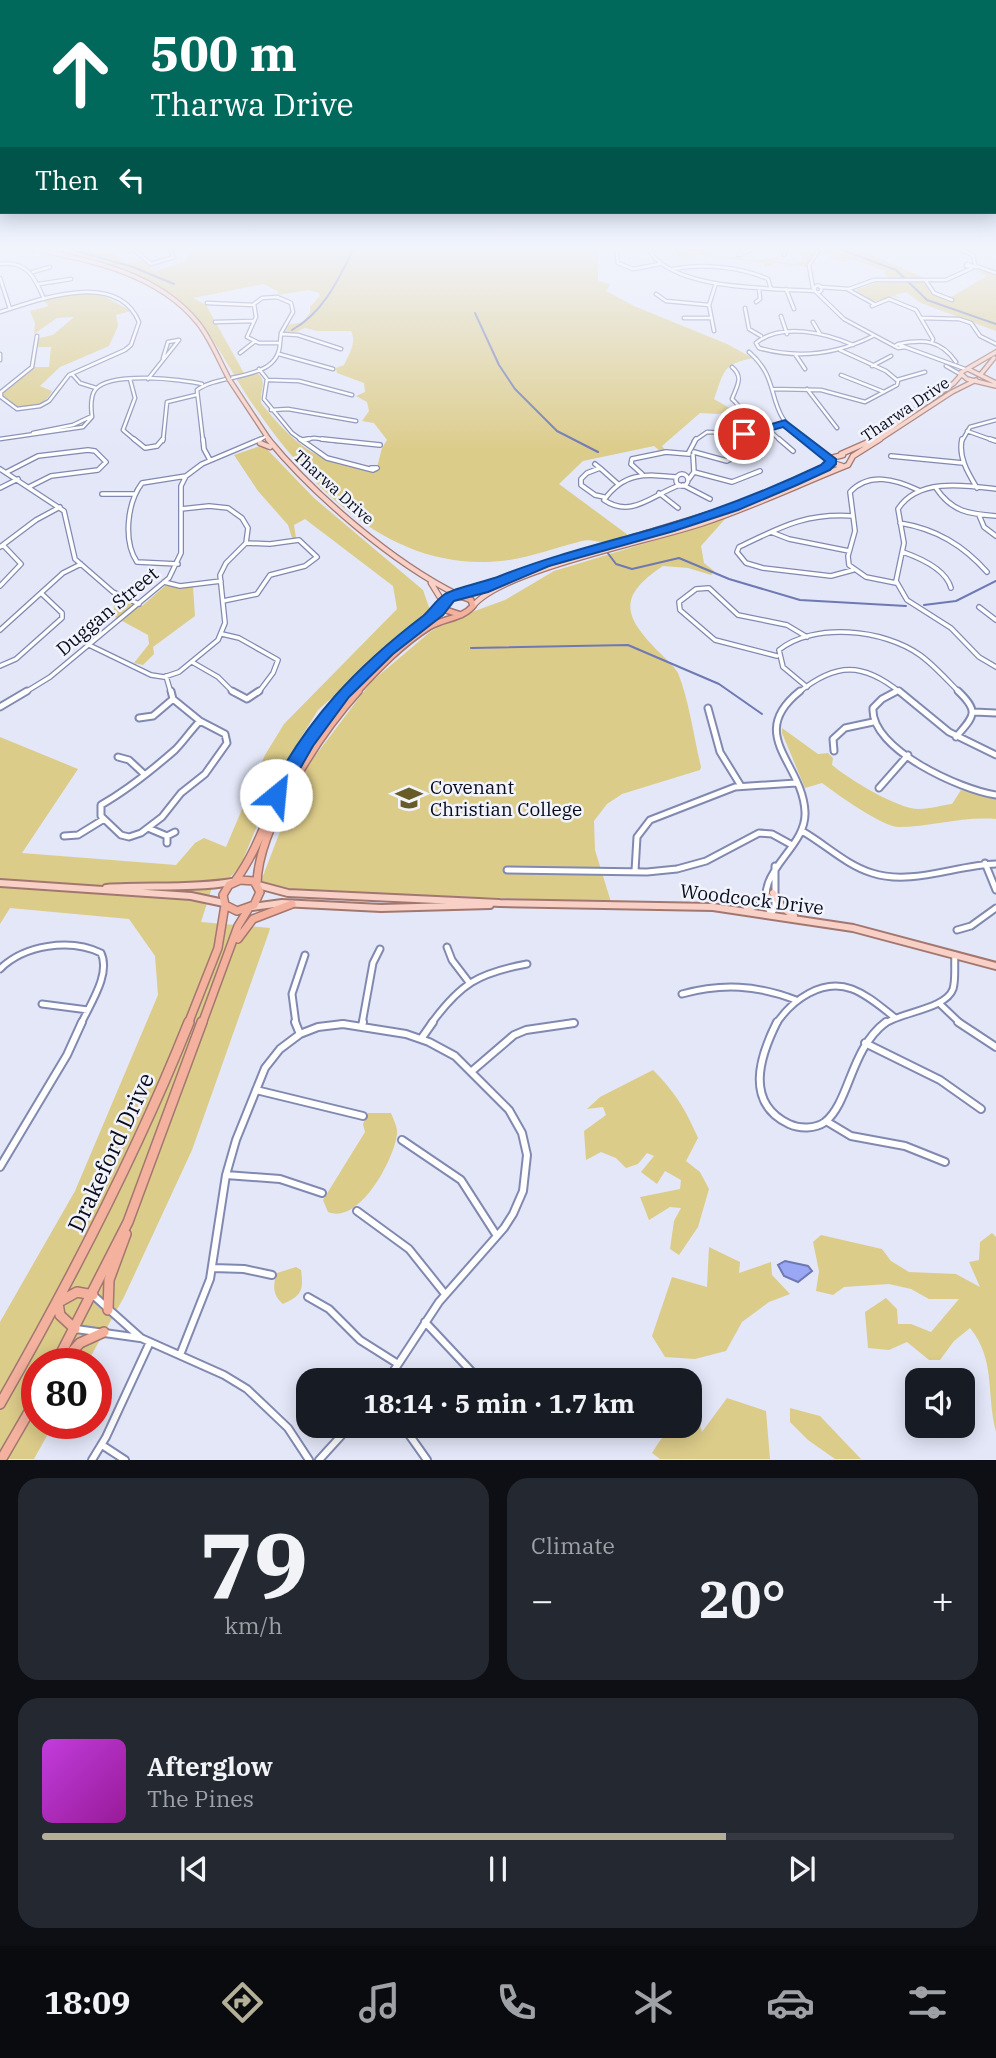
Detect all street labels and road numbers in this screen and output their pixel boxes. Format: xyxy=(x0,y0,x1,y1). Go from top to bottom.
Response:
street label: Tharwa Drive xyxy=(857,372,953,446)
street label: Tharwa Drive xyxy=(289,445,379,529)
street label: Duggan Street xyxy=(51,561,163,661)
street label: Woodcock Drive xyxy=(679,878,825,920)
street label: Drakeford Drive xyxy=(60,1067,160,1237)

